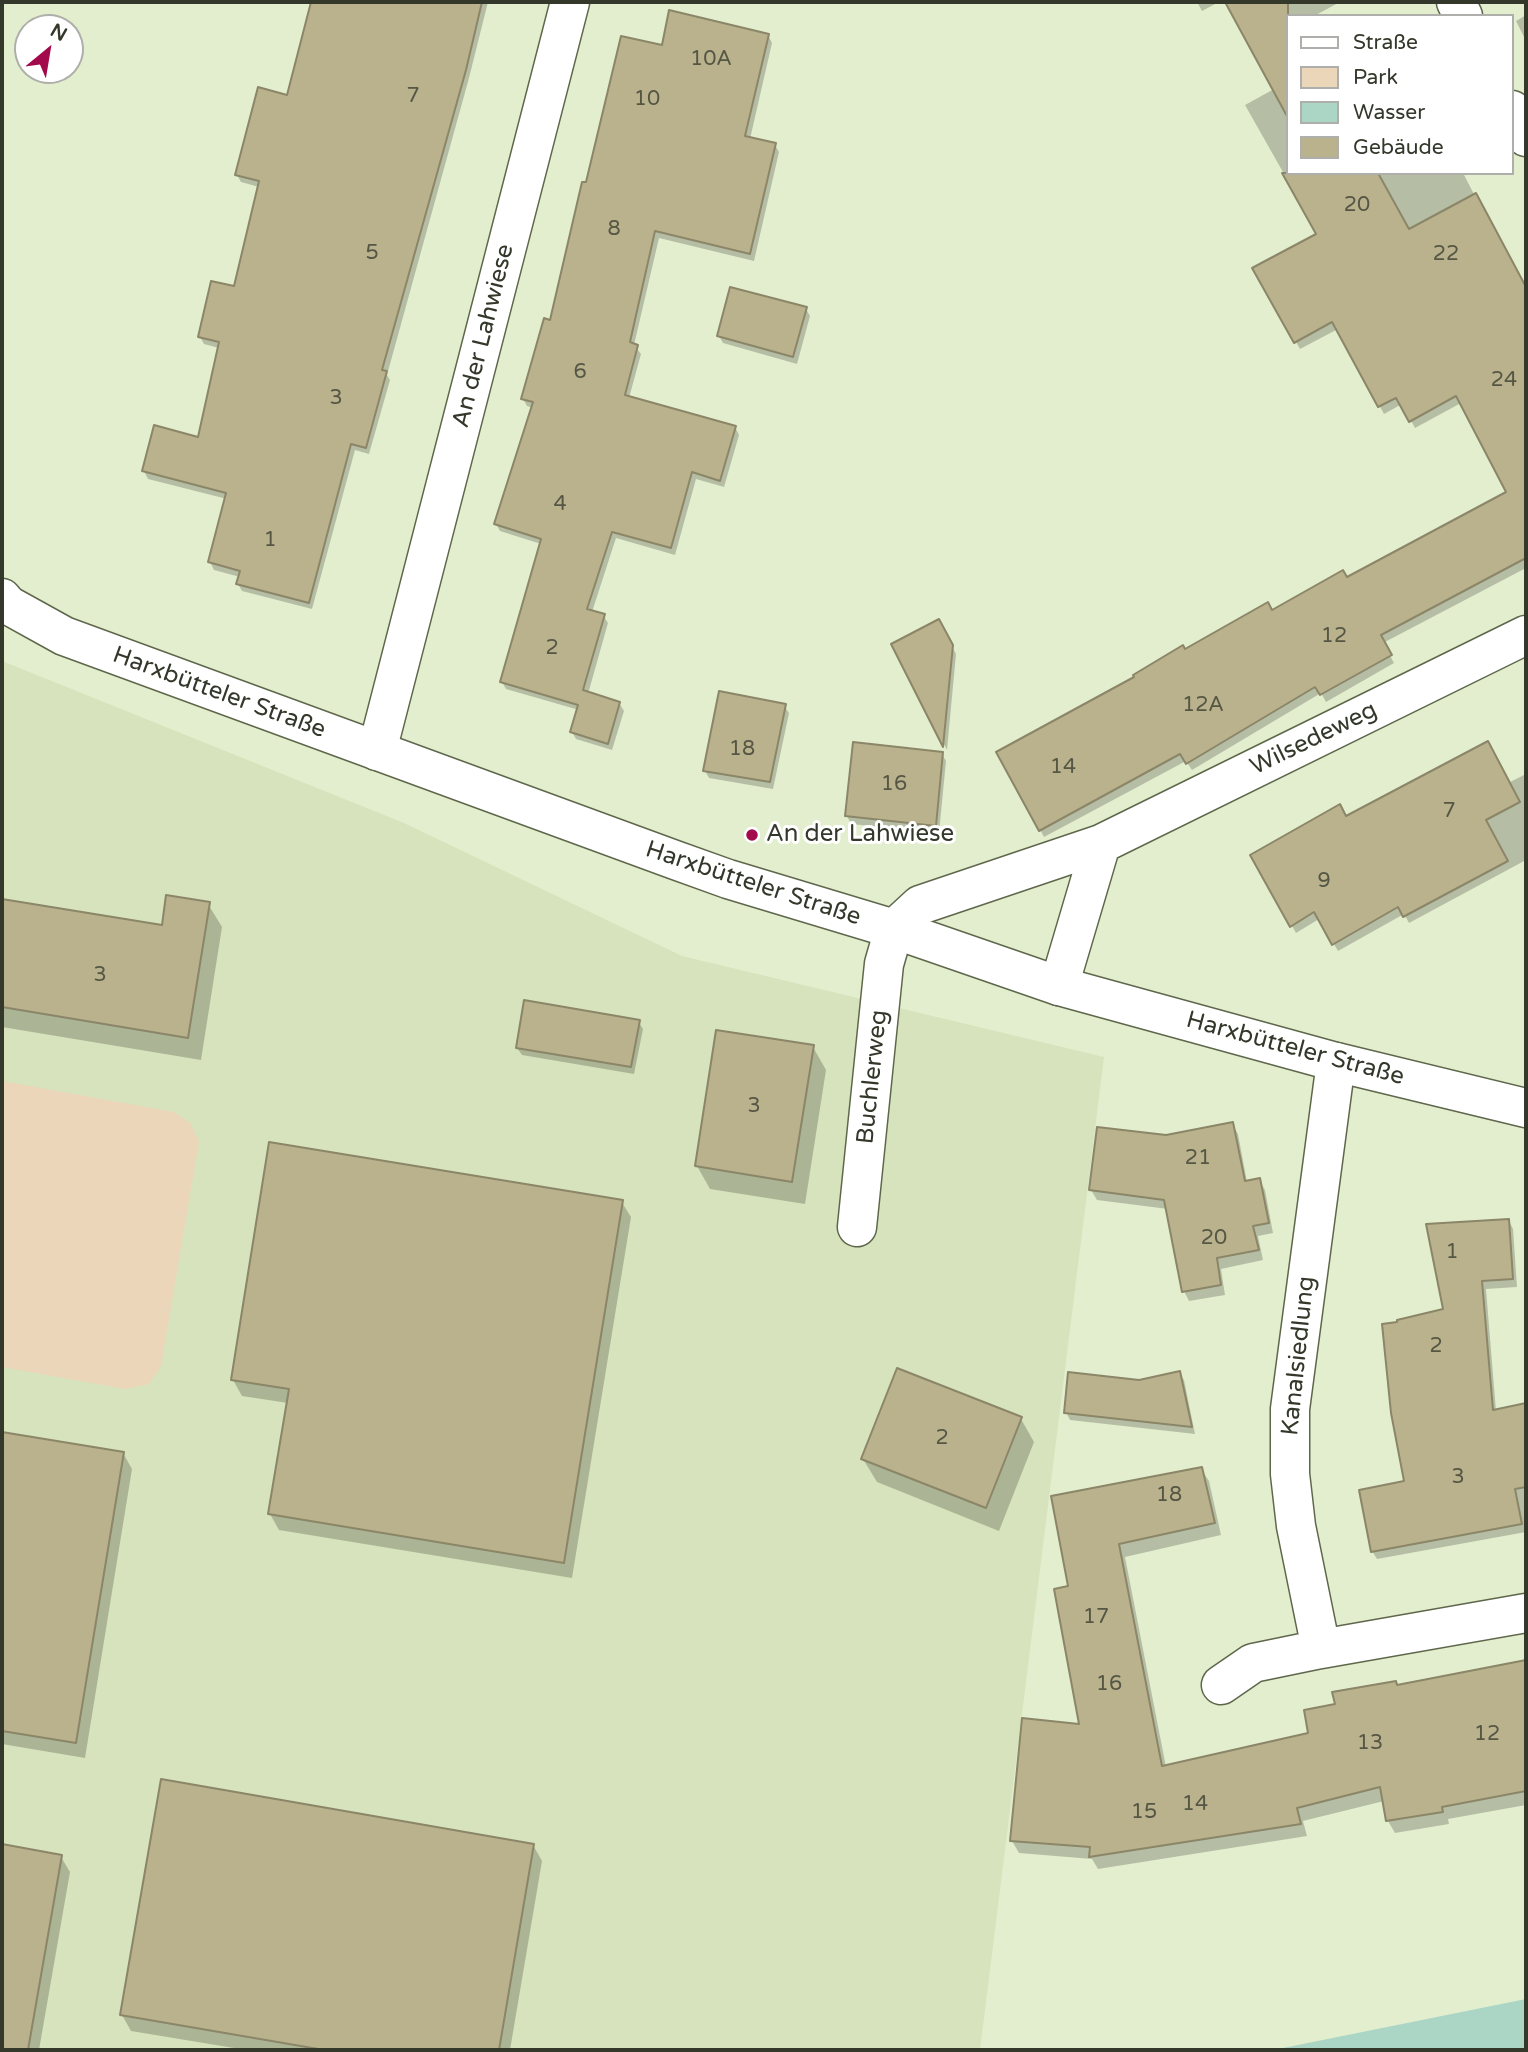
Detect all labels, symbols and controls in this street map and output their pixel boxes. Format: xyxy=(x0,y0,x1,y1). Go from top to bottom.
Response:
north arrow xyxy=(14,14,84,84)
legend xyxy=(1286,14,1514,175)
text: N xyxy=(46,19,71,46)
text: Straße xyxy=(1353,30,1418,55)
house number: 10A xyxy=(690,46,732,72)
text: Park xyxy=(1353,65,1398,90)
house number: 7 xyxy=(406,83,420,109)
house number: 10 xyxy=(634,86,660,112)
text: Wasser xyxy=(1353,100,1425,125)
text: Gebäude xyxy=(1353,135,1444,160)
house number: 20 xyxy=(1344,192,1370,218)
house number: 8 xyxy=(607,216,621,242)
house number: 5 xyxy=(365,240,379,266)
street label: An der Lahwiese xyxy=(447,241,521,431)
house number: 22 xyxy=(1433,241,1459,267)
house number: 6 xyxy=(573,359,587,385)
house number: 24 xyxy=(1491,367,1517,393)
house number: 3 xyxy=(329,385,343,411)
house number: 4 xyxy=(553,491,567,517)
house number: 1 xyxy=(263,527,277,553)
house number: 12 xyxy=(1321,623,1347,649)
house number: 2 xyxy=(545,635,559,661)
street label: Harxbütteler Straße xyxy=(109,641,329,745)
house number: 12A xyxy=(1182,692,1224,718)
street label: Wilsedeweg xyxy=(1246,696,1382,782)
house number: 18 xyxy=(729,736,755,762)
house number: 14 xyxy=(1050,754,1076,780)
house number: 16 xyxy=(881,771,907,797)
house number: 7 xyxy=(1442,798,1456,824)
place label: An der Lahwiese xyxy=(766,821,954,849)
marker: An der Lahwiese xyxy=(744,827,760,843)
street label: Harxbütteler Straße xyxy=(642,836,864,932)
house number: 9 xyxy=(1317,868,1331,894)
house number: 3 xyxy=(93,962,107,988)
street label: Harxbütteler Straße xyxy=(1183,1006,1407,1092)
street label: Buchlerweg xyxy=(852,1008,894,1146)
house number: 3 xyxy=(747,1093,761,1119)
house number: 21 xyxy=(1185,1145,1211,1171)
house number: 20 xyxy=(1201,1225,1227,1251)
house number: 1 xyxy=(1445,1239,1459,1265)
street label: Kanalsiedlung xyxy=(1276,1275,1322,1437)
house number: 2 xyxy=(1429,1333,1443,1359)
house number: 2 xyxy=(935,1425,949,1451)
house number: 3 xyxy=(1451,1464,1465,1490)
house number: 18 xyxy=(1156,1482,1182,1508)
house number: 17 xyxy=(1083,1604,1109,1630)
house number: 16 xyxy=(1096,1671,1122,1697)
house number: 12 xyxy=(1474,1721,1500,1747)
house number: 13 xyxy=(1357,1730,1383,1756)
house number: 14 xyxy=(1182,1791,1208,1817)
house number: 15 xyxy=(1131,1799,1157,1825)

